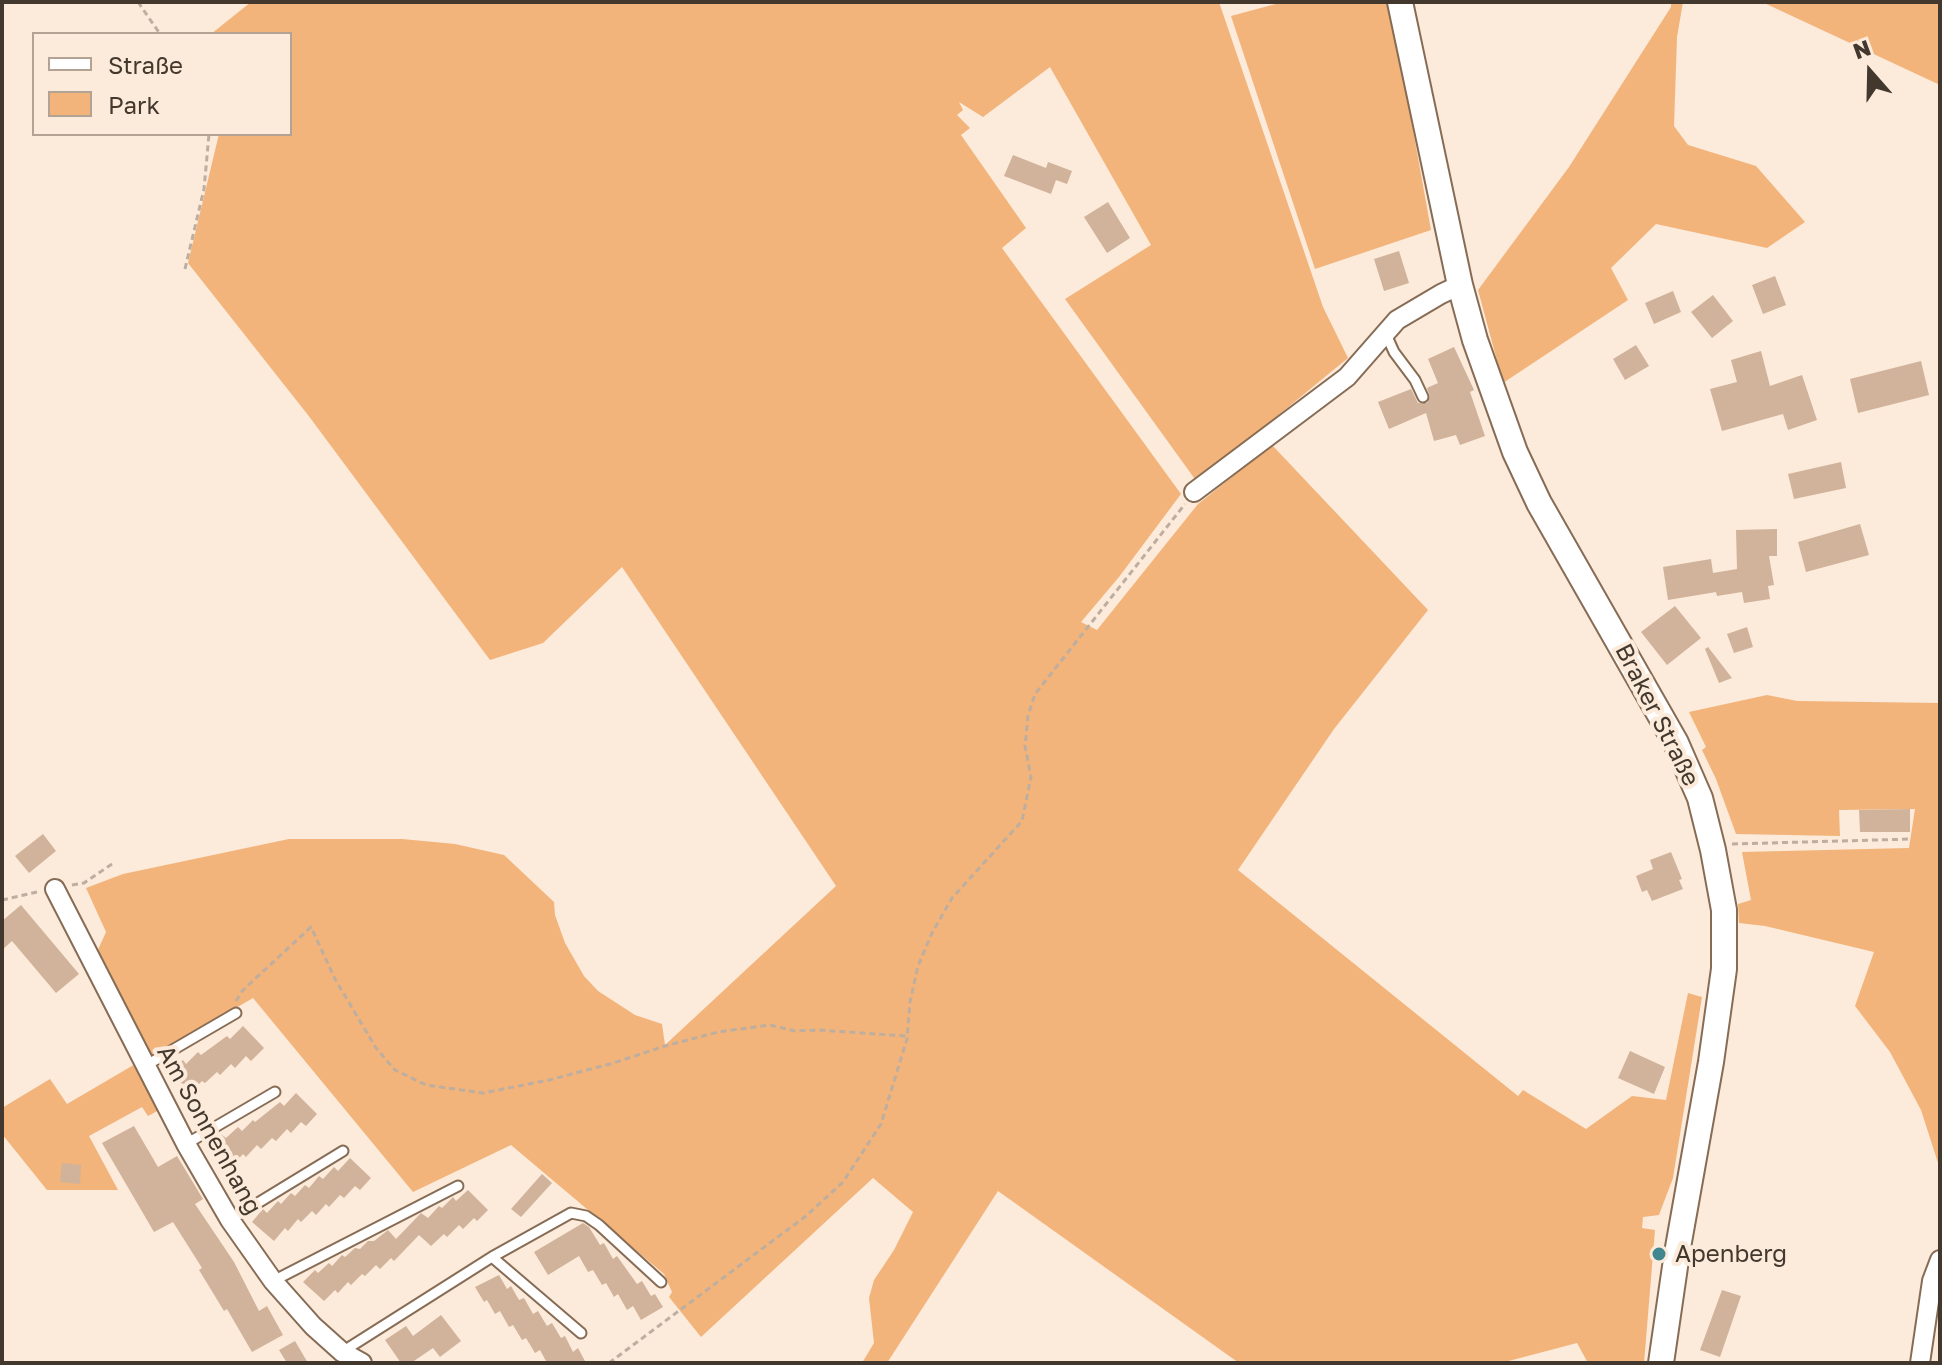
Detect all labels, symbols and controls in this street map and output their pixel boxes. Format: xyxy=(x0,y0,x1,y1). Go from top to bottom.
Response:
legend xyxy=(32,32,292,136)
north arrow xyxy=(1830,32,1910,112)
text: N xyxy=(1849,33,1874,65)
text: Straße xyxy=(108,50,183,79)
text: Park xyxy=(108,90,160,119)
street label: Braker Straße xyxy=(1609,639,1705,791)
street label: Am Sonnenhang xyxy=(151,1040,267,1220)
place label: Apenberg xyxy=(1675,1240,1787,1268)
marker: Apenberg xyxy=(1650,1245,1668,1263)

